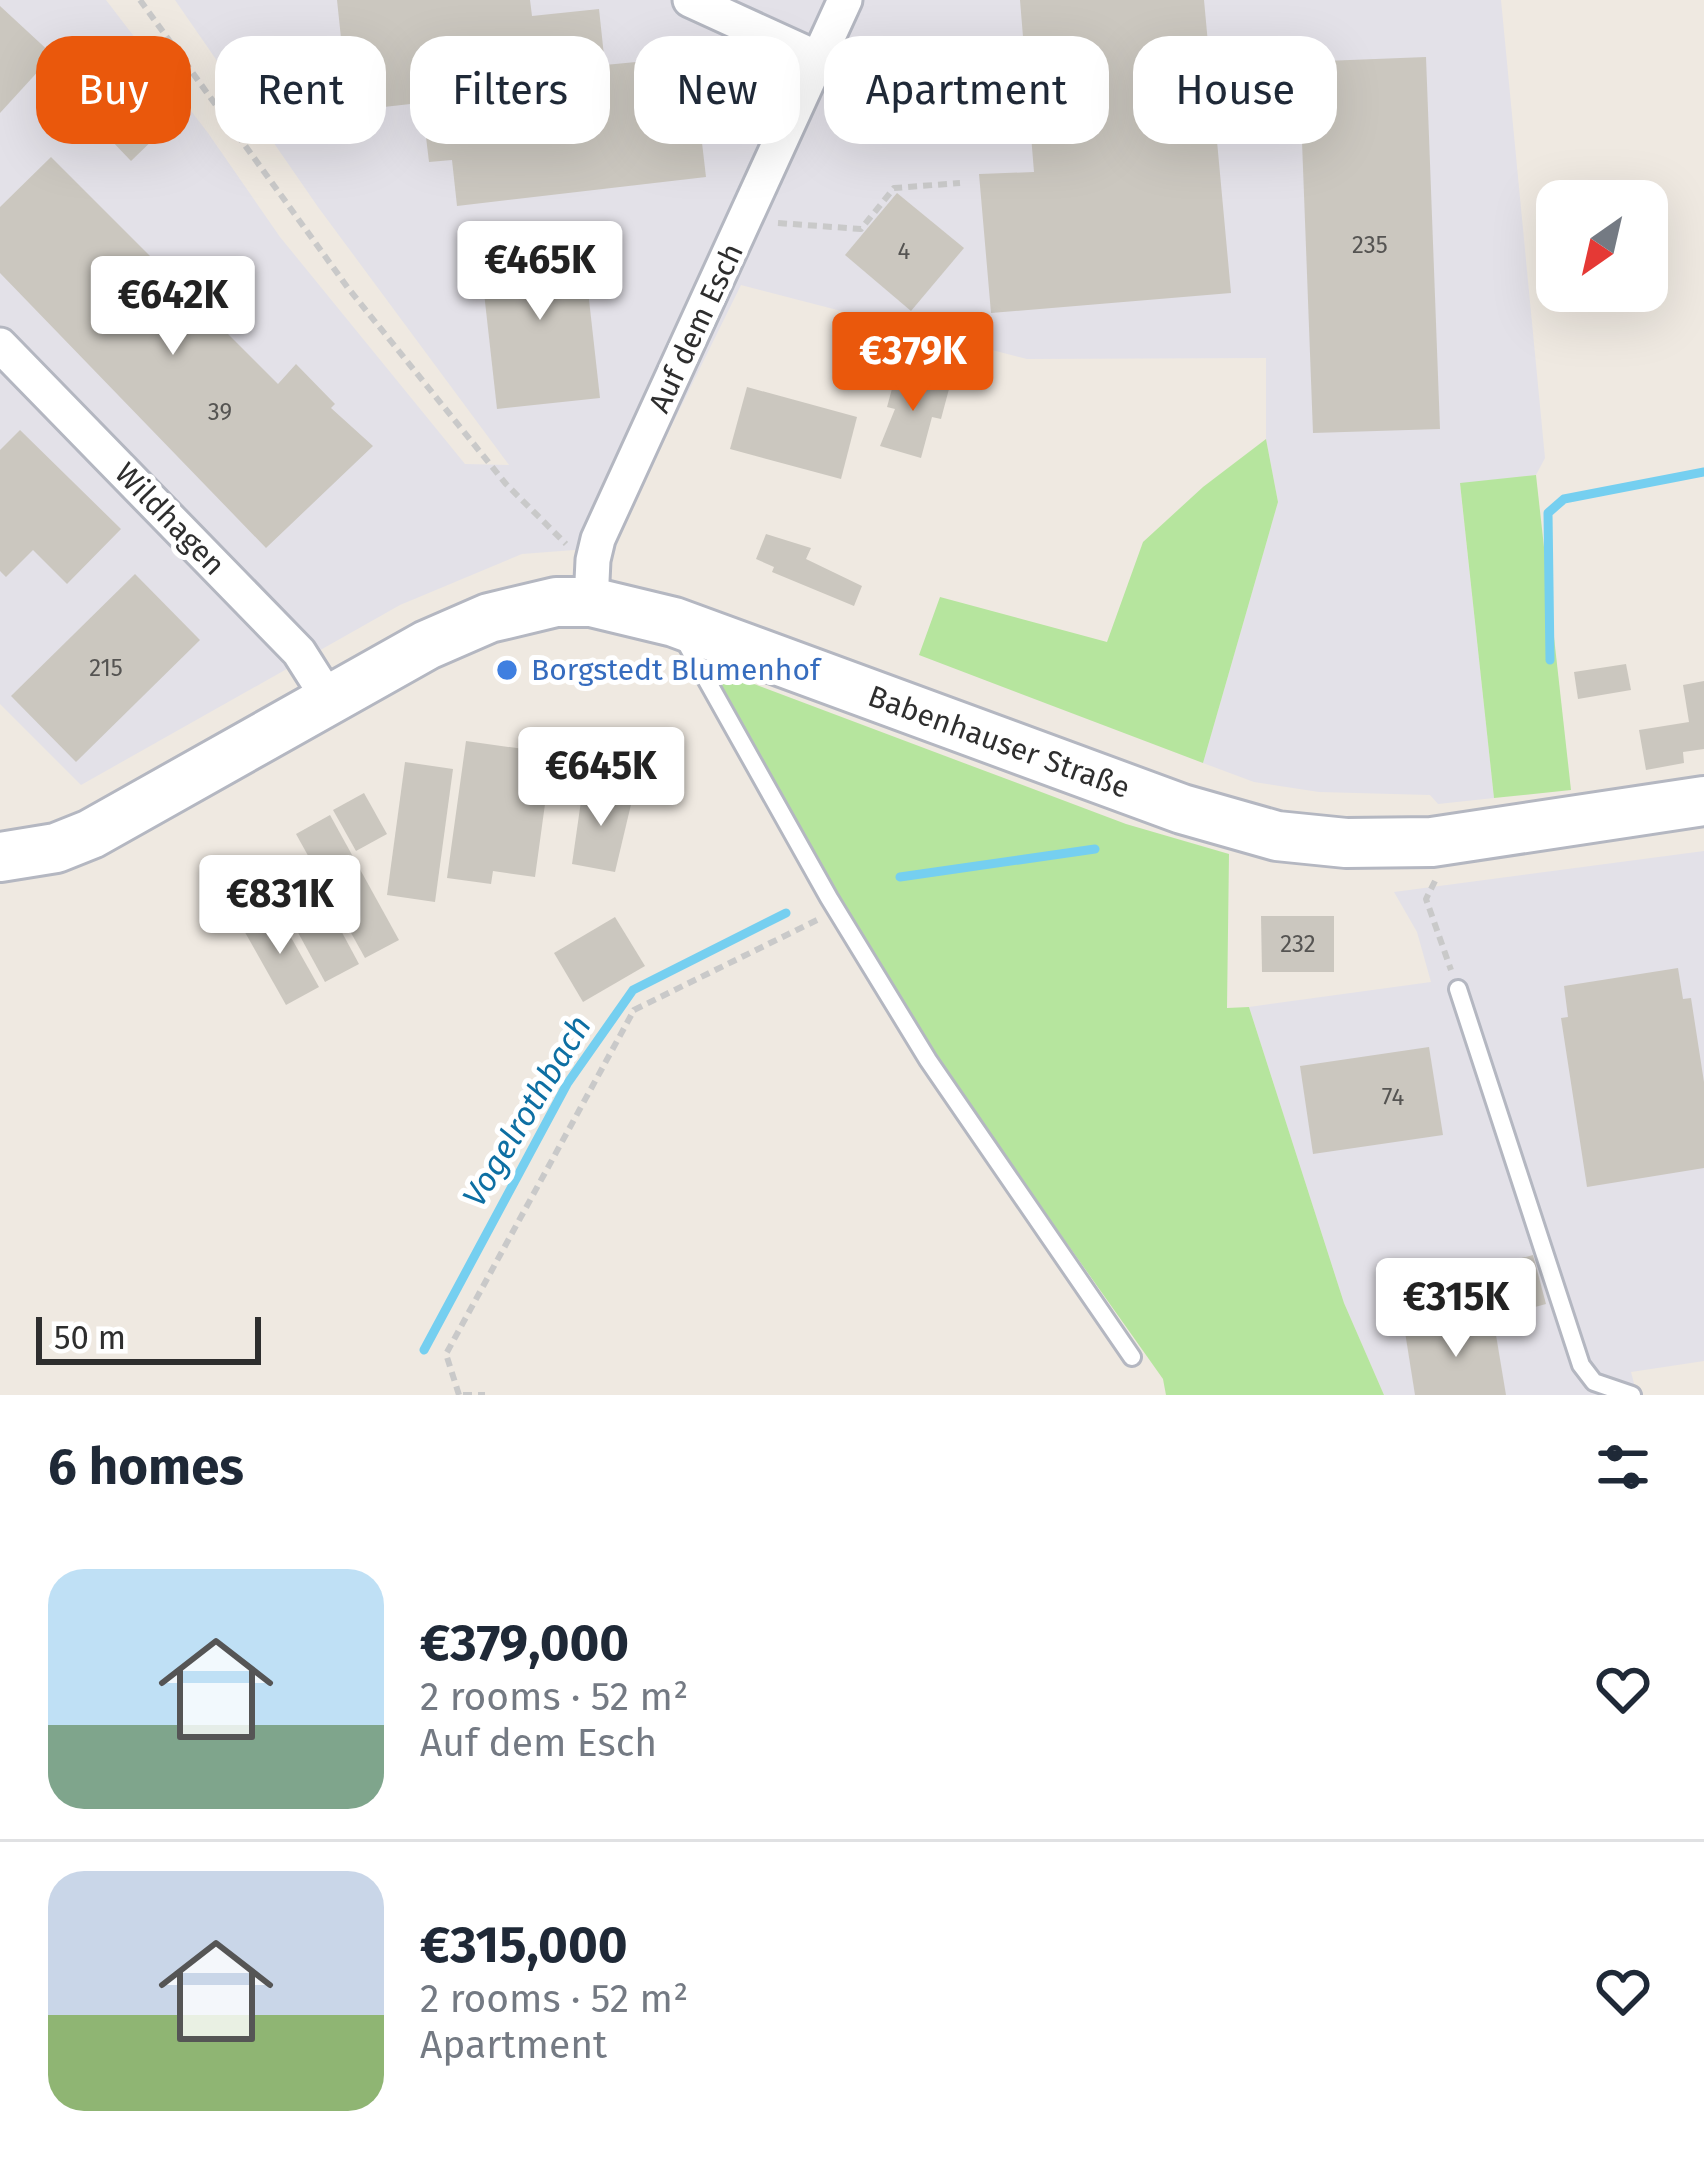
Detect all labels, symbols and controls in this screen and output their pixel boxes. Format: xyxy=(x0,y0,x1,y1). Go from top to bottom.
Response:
chip: Buy xyxy=(36,36,191,144)
chip: Rent xyxy=(215,36,386,144)
chip: Filters xyxy=(410,36,610,144)
chip: New xyxy=(634,36,800,144)
chip: Apartment xyxy=(824,36,1109,144)
chip: House xyxy=(1133,36,1337,144)
north arrow xyxy=(1536,180,1668,312)
map controls xyxy=(1536,180,1668,312)
pin: €465K xyxy=(456,221,624,323)
house number: 235 xyxy=(1352,231,1388,259)
text: €465K xyxy=(484,237,596,283)
house number: 4 xyxy=(898,237,911,265)
street label: Auf dem Esch xyxy=(641,238,751,418)
pin: €642K xyxy=(89,256,257,358)
text: €642K xyxy=(118,272,228,318)
pin: €379K xyxy=(829,312,997,414)
text: €379K xyxy=(859,328,967,374)
house number: 39 xyxy=(208,398,232,426)
street label: Wildhagen xyxy=(108,455,232,583)
place label: Borgstedt Blumenhof xyxy=(531,652,822,688)
house number: 215 xyxy=(89,654,123,682)
marker: Borgstedt Blumenhof xyxy=(494,657,520,683)
street label: Babenhauser Straße xyxy=(863,678,1135,806)
pin: €645K xyxy=(517,727,685,829)
text: €645K xyxy=(545,743,657,789)
pin: €831K xyxy=(196,855,364,957)
text: €831K xyxy=(226,871,334,917)
house number: 232 xyxy=(1280,930,1316,958)
water label: Vogelrothbach xyxy=(454,1008,600,1214)
house number: 74 xyxy=(1382,1083,1404,1111)
pin: €315K xyxy=(1372,1258,1540,1360)
text: €315K xyxy=(1403,1274,1509,1320)
scale bar xyxy=(36,1311,261,1364)
text: 50 m xyxy=(54,1318,126,1358)
icon: filters xyxy=(1590,1434,1656,1500)
text: 6 homes xyxy=(48,1436,244,1498)
text: €379,000 xyxy=(420,1612,629,1674)
icon: home xyxy=(144,1617,288,1761)
icon: heart xyxy=(1590,1656,1656,1722)
text: 2 rooms · 52 m² xyxy=(420,1674,688,1720)
text: Auf dem Esch xyxy=(420,1720,657,1766)
text: €315,000 xyxy=(420,1914,628,1976)
icon: home xyxy=(144,1919,288,2063)
icon: heart xyxy=(1590,1958,1656,2024)
text: 2 rooms · 52 m² xyxy=(420,1976,688,2022)
text: Apartment xyxy=(420,2022,607,2068)

